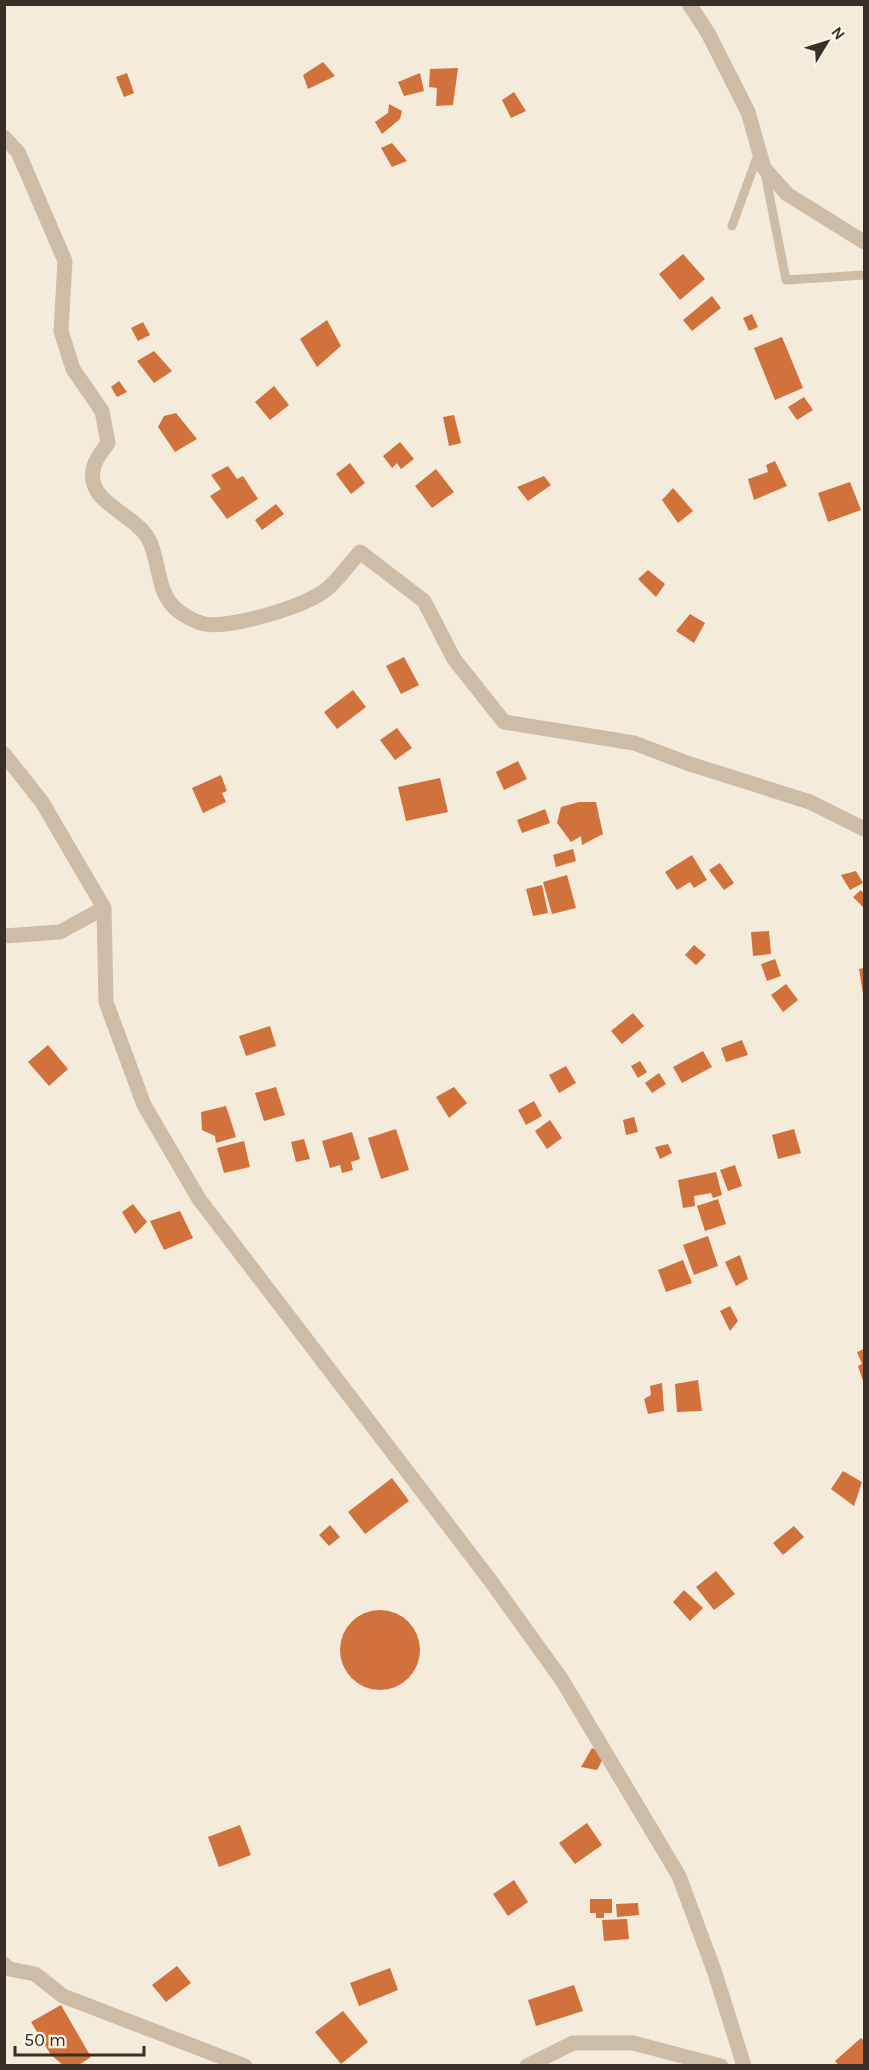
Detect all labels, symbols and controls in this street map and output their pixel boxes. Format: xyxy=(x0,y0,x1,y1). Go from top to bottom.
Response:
north arrow xyxy=(797,12,857,72)
text: N xyxy=(827,23,849,43)
scale bar xyxy=(15,2019,144,2057)
text: 50 m xyxy=(24,2029,66,2051)

